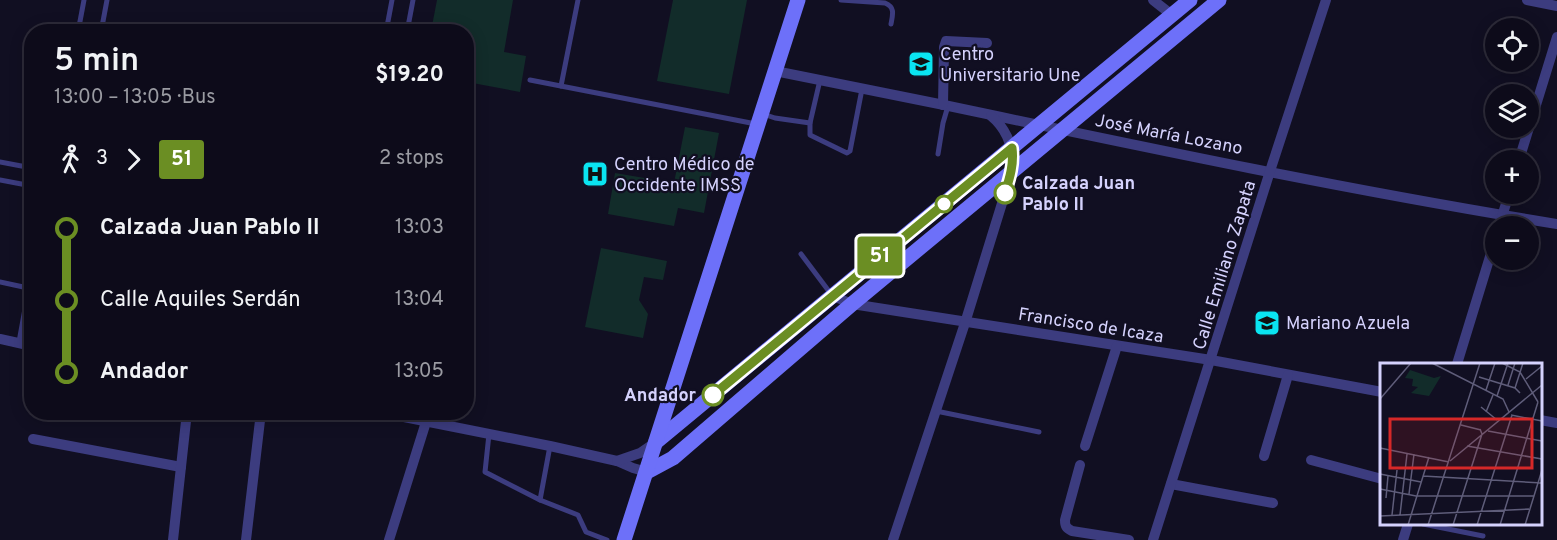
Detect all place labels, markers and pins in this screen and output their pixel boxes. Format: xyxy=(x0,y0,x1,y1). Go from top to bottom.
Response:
place label: Centro Universitario Une xyxy=(940,44,1081,88)
school or university icon: Centro Universitario Une xyxy=(906,49,936,79)
place label: Centro Médico de Occidente IMSS xyxy=(614,154,754,198)
hospital icon: Centro Médico de Occidente IMSS xyxy=(580,159,610,189)
place label: Calzada Juan Pablo II xyxy=(1022,173,1135,217)
marker: Calzada Juan Pablo II xyxy=(994,182,1016,204)
unlabelled marker xyxy=(935,195,953,213)
school or university icon: Mariano Azuela xyxy=(1252,308,1282,338)
place label: Mariano Azuela xyxy=(1286,313,1410,336)
marker: Andador xyxy=(702,384,724,406)
place label: Andador xyxy=(624,385,696,408)

